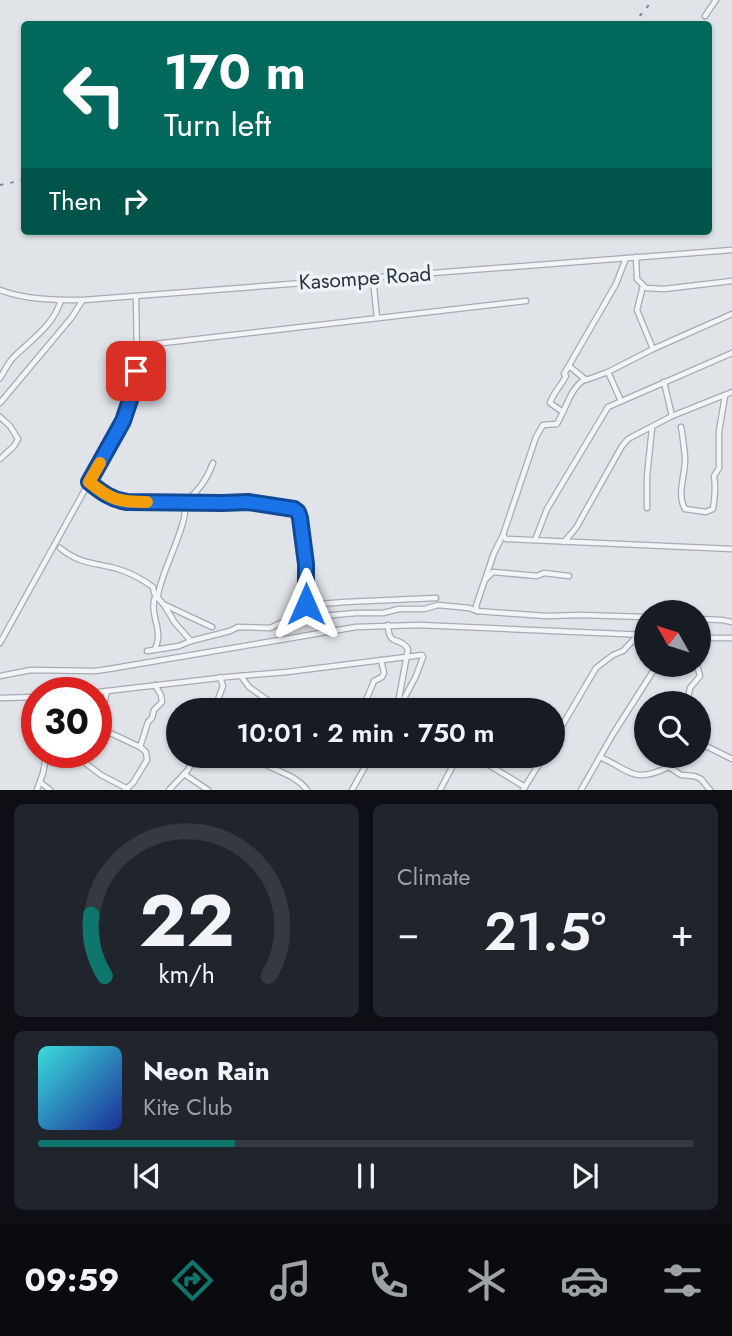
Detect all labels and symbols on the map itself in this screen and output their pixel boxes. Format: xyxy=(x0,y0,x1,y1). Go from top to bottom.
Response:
street label: Kasompe Road xyxy=(298,258,432,298)
pin xyxy=(106,341,166,401)
position arrow xyxy=(269,567,343,641)
north arrow xyxy=(634,600,710,677)
speed limit sign: 30 xyxy=(21,677,112,768)

